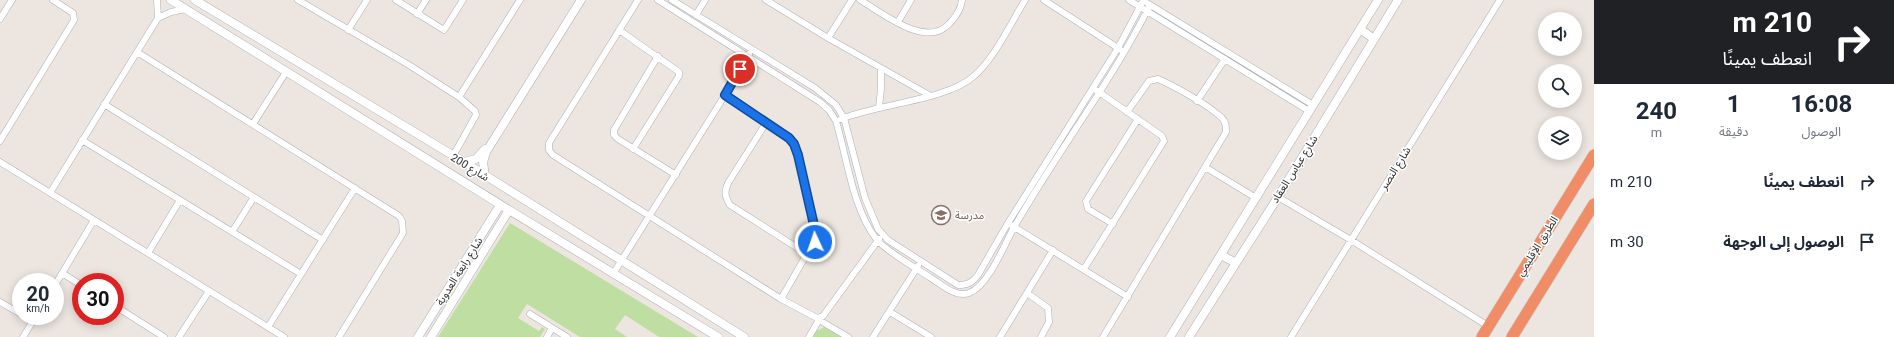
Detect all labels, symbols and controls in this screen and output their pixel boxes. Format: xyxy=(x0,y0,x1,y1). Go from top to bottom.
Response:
text: 210 m xyxy=(1733,6,1812,39)
map controls xyxy=(1538,12,1582,160)
button: sound xyxy=(1538,12,1582,56)
icon: right xyxy=(1826,16,1878,68)
text: انعطف يمينًا xyxy=(1723,48,1812,69)
pin xyxy=(723,52,757,86)
icon: arrive xyxy=(729,58,751,80)
button: search xyxy=(1538,64,1582,108)
text: 1 xyxy=(1727,90,1741,118)
text: 16:08 xyxy=(1790,90,1852,118)
text: 240 xyxy=(1636,97,1677,125)
button: layers xyxy=(1538,116,1582,160)
text: دقيقة xyxy=(1719,124,1749,139)
text: الوصول xyxy=(1802,124,1841,139)
text: m xyxy=(1651,125,1662,140)
street label: شارع عباس العقاد xyxy=(1268,133,1322,206)
street label: شارع النصر xyxy=(1377,144,1415,194)
street label: شارع 200 xyxy=(448,151,492,185)
icon: right xyxy=(1856,171,1878,193)
text: 210 m xyxy=(1610,173,1652,191)
text: انعطف يمينًا xyxy=(1764,173,1844,191)
school or university icon: مدرسة xyxy=(930,204,952,226)
place label: مدرسة xyxy=(955,209,985,222)
street label: الطريق الإقليمي xyxy=(1514,214,1563,280)
position arrow xyxy=(794,221,836,263)
icon: arrive xyxy=(1856,231,1878,253)
text: 30 m xyxy=(1610,233,1644,251)
text: الوصول إلى الوجهة xyxy=(1723,233,1844,251)
street label: شارع رابعة العدوية xyxy=(433,234,487,308)
speed limit sign: 30 xyxy=(72,273,124,325)
text: 20 xyxy=(27,282,49,306)
text: km/h xyxy=(26,303,50,314)

